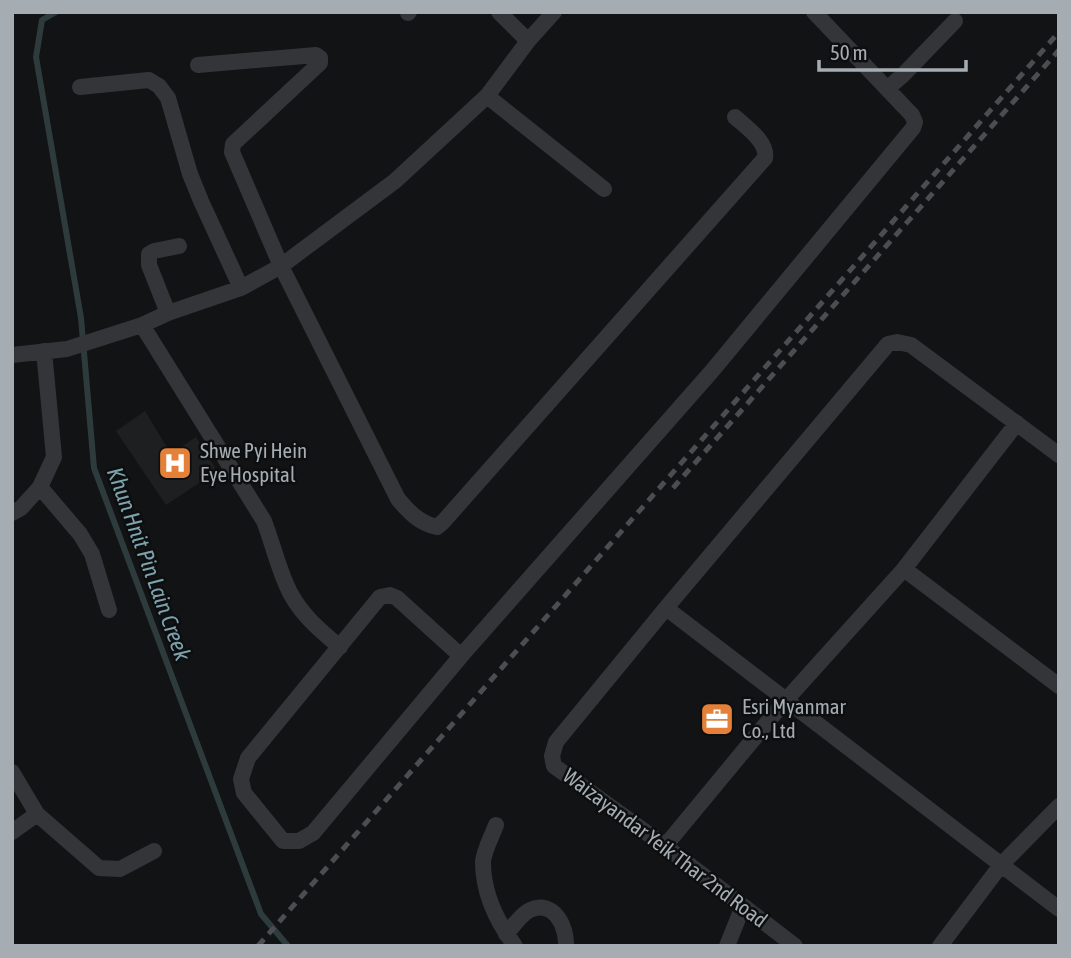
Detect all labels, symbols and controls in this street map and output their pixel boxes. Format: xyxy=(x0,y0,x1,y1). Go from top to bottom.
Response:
scale bar xyxy=(819,28,966,72)
text: 50 m xyxy=(830,40,868,64)
place label: Shwe Pyi Hein Eye Hospital xyxy=(200,438,307,486)
hospital icon: Shwe Pyi Hein Eye Hospital xyxy=(156,444,194,482)
water label: Khun Hnit Pin Lain Creek xyxy=(102,464,196,665)
place label: Esri Myanmar Co., Ltd xyxy=(742,694,847,742)
office icon: Esri Myanmar Co., Ltd xyxy=(698,700,736,738)
street label: Waizayandar Yeik Thar 2nd Road xyxy=(559,763,772,932)

